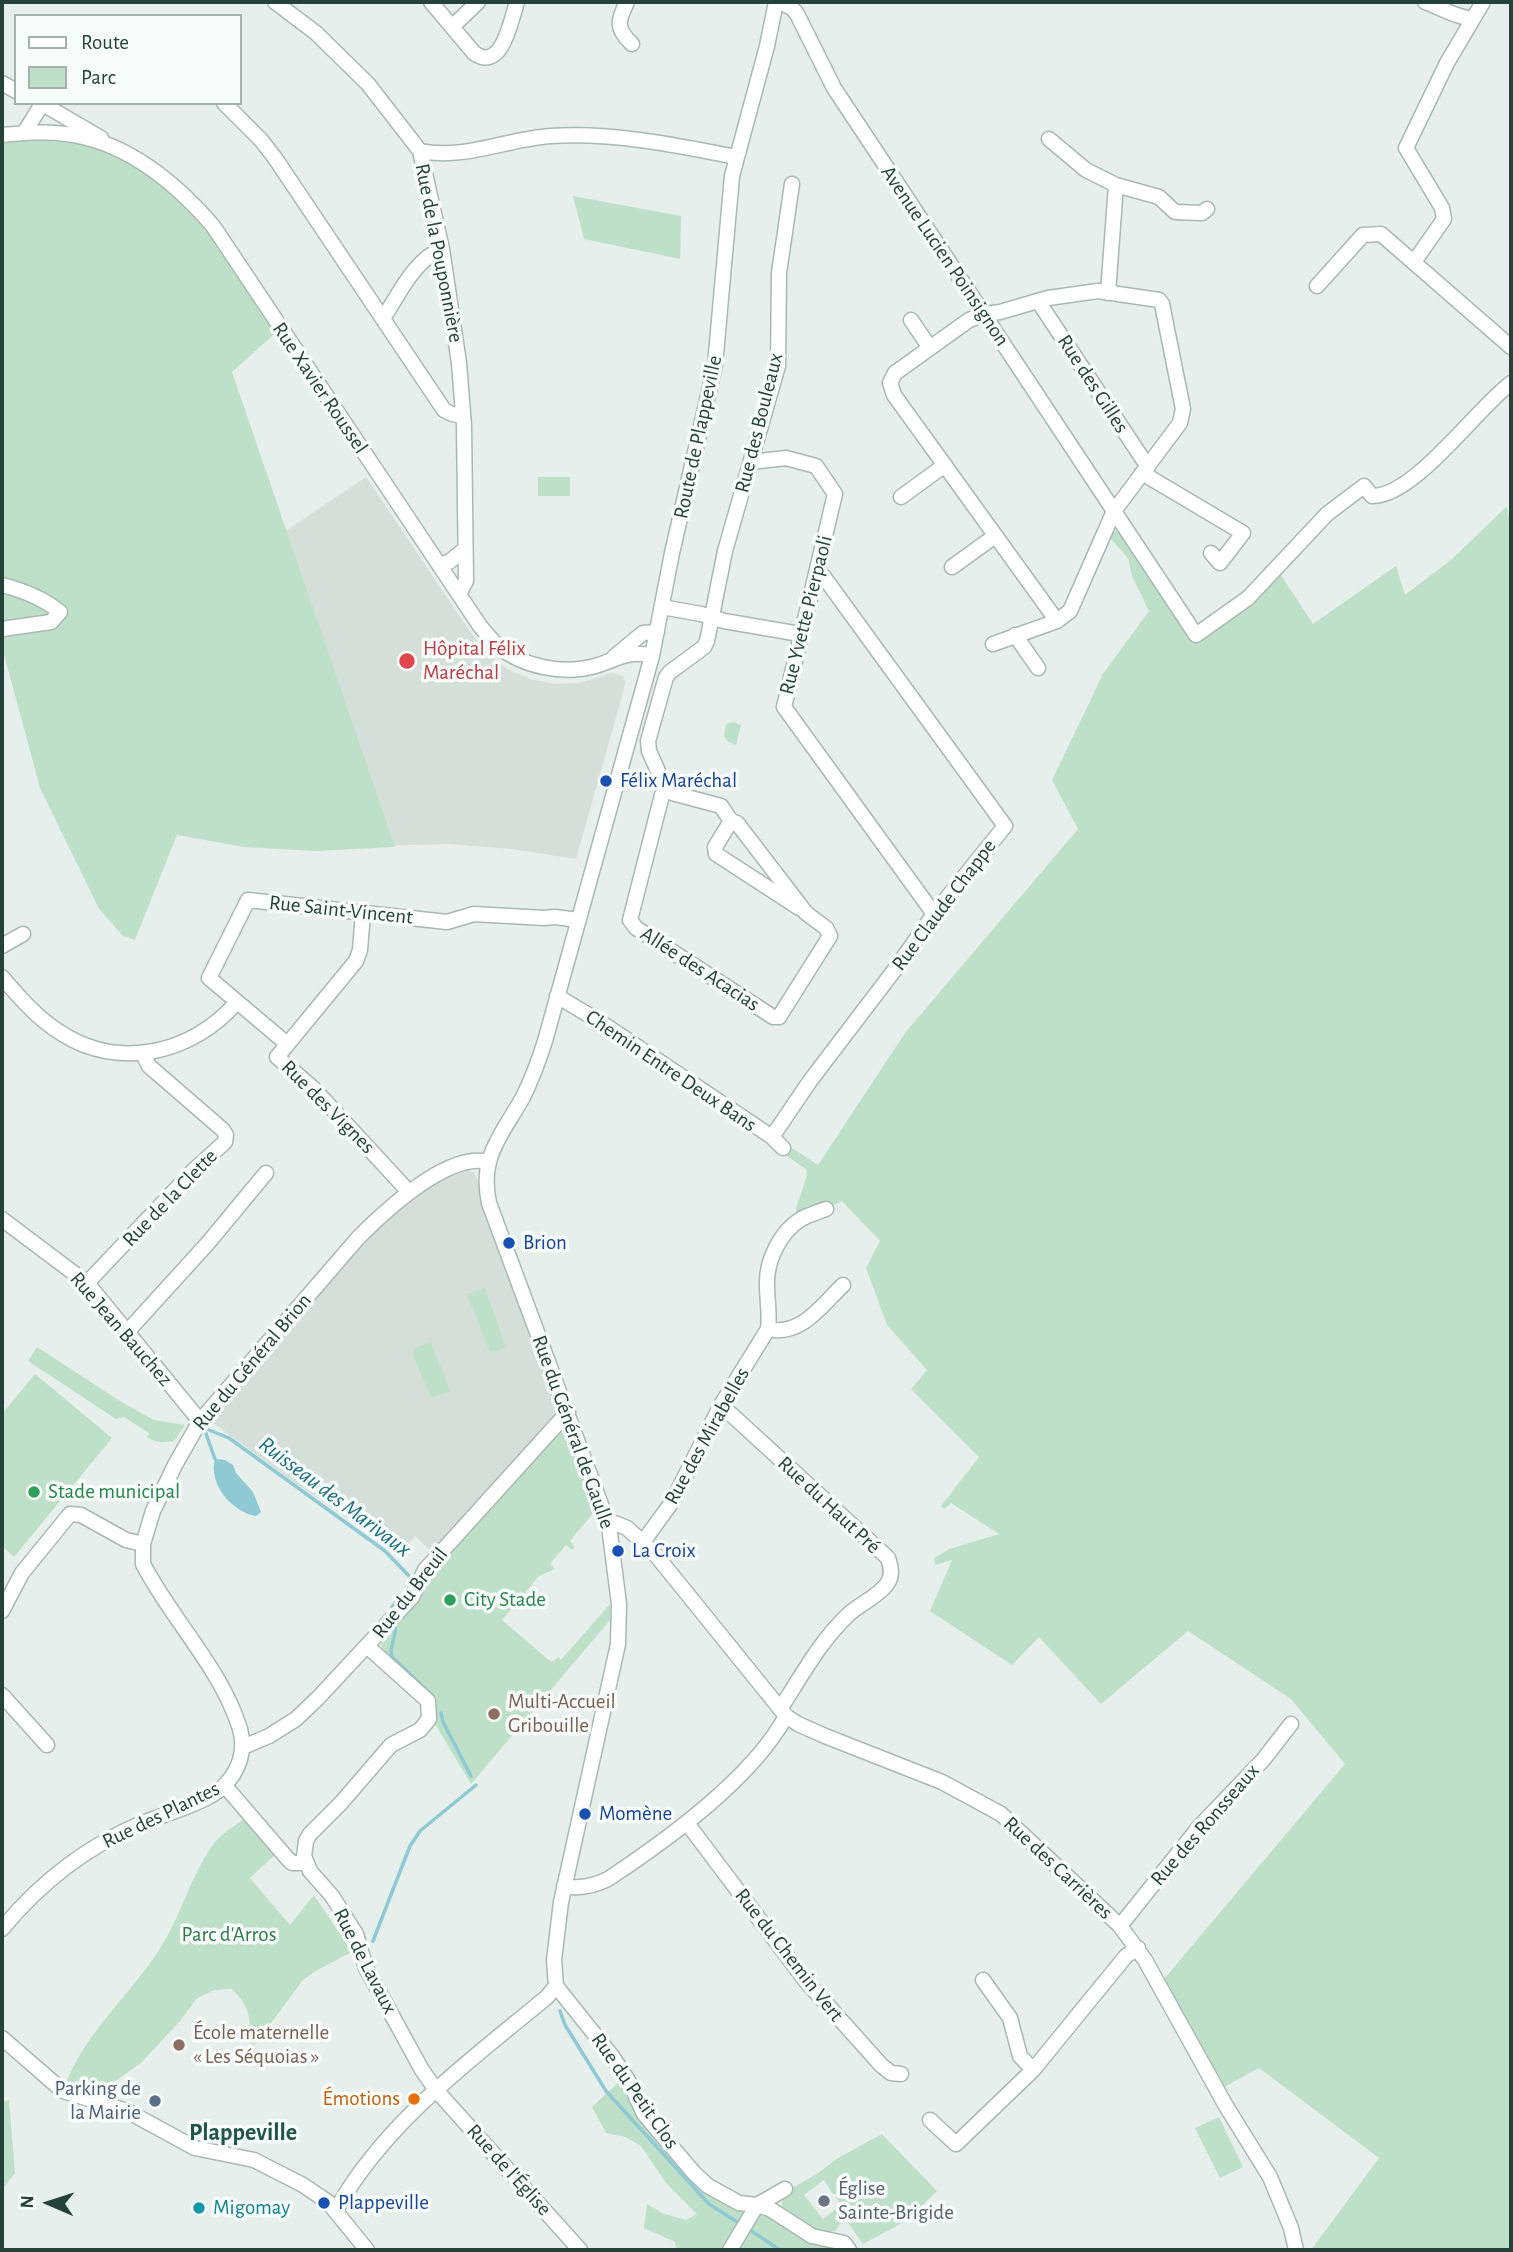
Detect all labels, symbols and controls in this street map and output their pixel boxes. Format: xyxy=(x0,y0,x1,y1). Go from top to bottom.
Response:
legend xyxy=(14,14,242,105)
text: Route xyxy=(81,32,129,53)
text: Parc xyxy=(81,67,116,88)
street label: Rue de la Pouponnière xyxy=(409,161,469,345)
street label: Avenue Lucien Poinsignon xyxy=(875,161,1015,351)
street label: Rue Xavier Roussel xyxy=(267,318,373,458)
street label: Rue des Gilles xyxy=(1052,330,1134,438)
street label: Rue des Bouleaux xyxy=(729,350,789,496)
street label: Route de Plappeville xyxy=(668,353,728,521)
street label: Rue Yvette Pierpaoli xyxy=(774,533,838,697)
place label: Hôpital Félix Maréchal xyxy=(423,636,526,686)
marker: Hôpital Félix Maréchal xyxy=(397,651,417,671)
place label: Félix Maréchal xyxy=(620,768,737,794)
marker: Félix Maréchal xyxy=(598,773,614,789)
street label: Rue Claude Chappe xyxy=(886,834,1002,976)
street label: Rue Saint-Vincent xyxy=(268,890,414,930)
street label: Allée des Acacias xyxy=(636,921,764,1017)
street label: Chemin Entre Deux Bans xyxy=(581,1004,761,1138)
street label: Rue des Vignes xyxy=(276,1055,380,1159)
street label: Rue de la Clette xyxy=(117,1144,223,1252)
place label: Brion xyxy=(523,1230,567,1256)
marker: Brion xyxy=(501,1235,517,1251)
street label: Rue Jean Bauchez xyxy=(64,1267,178,1391)
street label: Rue du Général Brion xyxy=(187,1288,317,1436)
street label: Rue du Général de Gaulle xyxy=(526,1332,620,1532)
street label: Rue des Mirabelles xyxy=(659,1363,755,1509)
water label: Ruisseau des Marivaux xyxy=(253,1431,417,1563)
street label: Rue du Haut Pré xyxy=(772,1451,886,1559)
place label: Stade municipal xyxy=(48,1479,180,1505)
marker: Stade municipal xyxy=(26,1484,42,1500)
place label: La Croix xyxy=(632,1538,696,1564)
street label: Rue du Breuil xyxy=(367,1542,453,1644)
marker: La Croix xyxy=(610,1543,626,1559)
place label: City Stade xyxy=(464,1587,546,1613)
marker: City Stade xyxy=(442,1592,458,1608)
place label: Multi-Accueil Gribouille xyxy=(508,1689,616,1739)
marker: Multi-Accueil Gribouille xyxy=(486,1706,502,1722)
street label: Rue des Ronsseaux xyxy=(1145,1759,1265,1891)
street label: Rue des Plantes xyxy=(98,1776,224,1854)
place label: Momène xyxy=(599,1801,672,1827)
marker: Momène xyxy=(577,1806,593,1822)
street label: Rue des Carrières xyxy=(998,1811,1118,1925)
street label: Rue du Chemin Vert xyxy=(729,1883,849,2027)
street label: Rue de Lavaux xyxy=(328,1904,402,2018)
park label: Parc d'Arros xyxy=(182,1922,276,1948)
place label: École maternelle « Les Séquoias » xyxy=(193,2020,329,2070)
street label: Rue du Petit Clos xyxy=(586,2028,684,2154)
marker: École maternelle « Les Séquoias » xyxy=(171,2037,187,2053)
place label: Parking de la Mairie xyxy=(55,2076,141,2126)
place label: Émotions xyxy=(322,2086,400,2112)
marker: Émotions xyxy=(406,2091,422,2107)
marker: Parking de la Mairie xyxy=(147,2093,163,2109)
district label: Plappeville xyxy=(189,2119,297,2147)
street label: Rue de l'Église xyxy=(461,2119,557,2221)
north arrow xyxy=(14,2168,84,2238)
place label: Église Sainte-Brigide xyxy=(838,2176,954,2226)
place label: Plappeville xyxy=(338,2190,429,2216)
marker: Église Sainte-Brigide xyxy=(816,2193,832,2209)
text: N xyxy=(18,2195,37,2209)
place label: Migomay xyxy=(213,2195,290,2221)
marker: Plappeville xyxy=(316,2195,332,2211)
marker: Migomay xyxy=(191,2200,207,2216)

